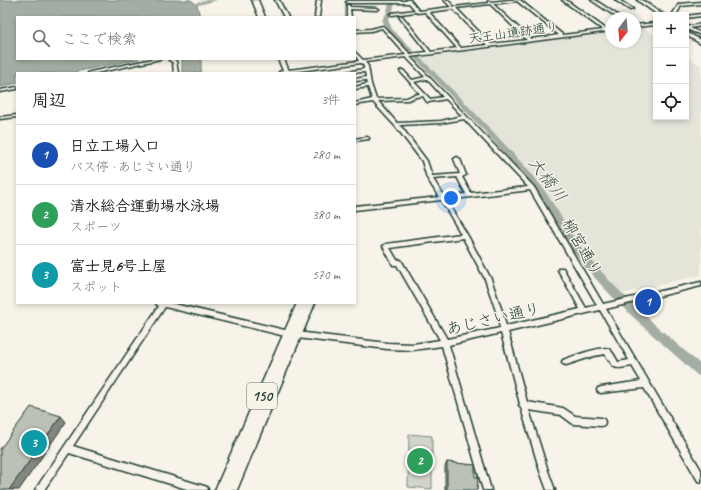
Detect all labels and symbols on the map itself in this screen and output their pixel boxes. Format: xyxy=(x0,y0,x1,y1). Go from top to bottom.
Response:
north arrow xyxy=(605,12,641,48)
street label: 天王山遺跡通り xyxy=(467,19,559,47)
water label: 大橋川 xyxy=(524,153,571,206)
your location xyxy=(441,188,461,208)
street label: 柳宮通り xyxy=(557,215,607,280)
pin: 1 xyxy=(635,287,661,317)
street label: あじさい通り xyxy=(444,298,542,340)
road number: 150 xyxy=(247,383,277,409)
pin: 3 xyxy=(21,428,47,458)
pin: 2 xyxy=(407,446,433,476)

